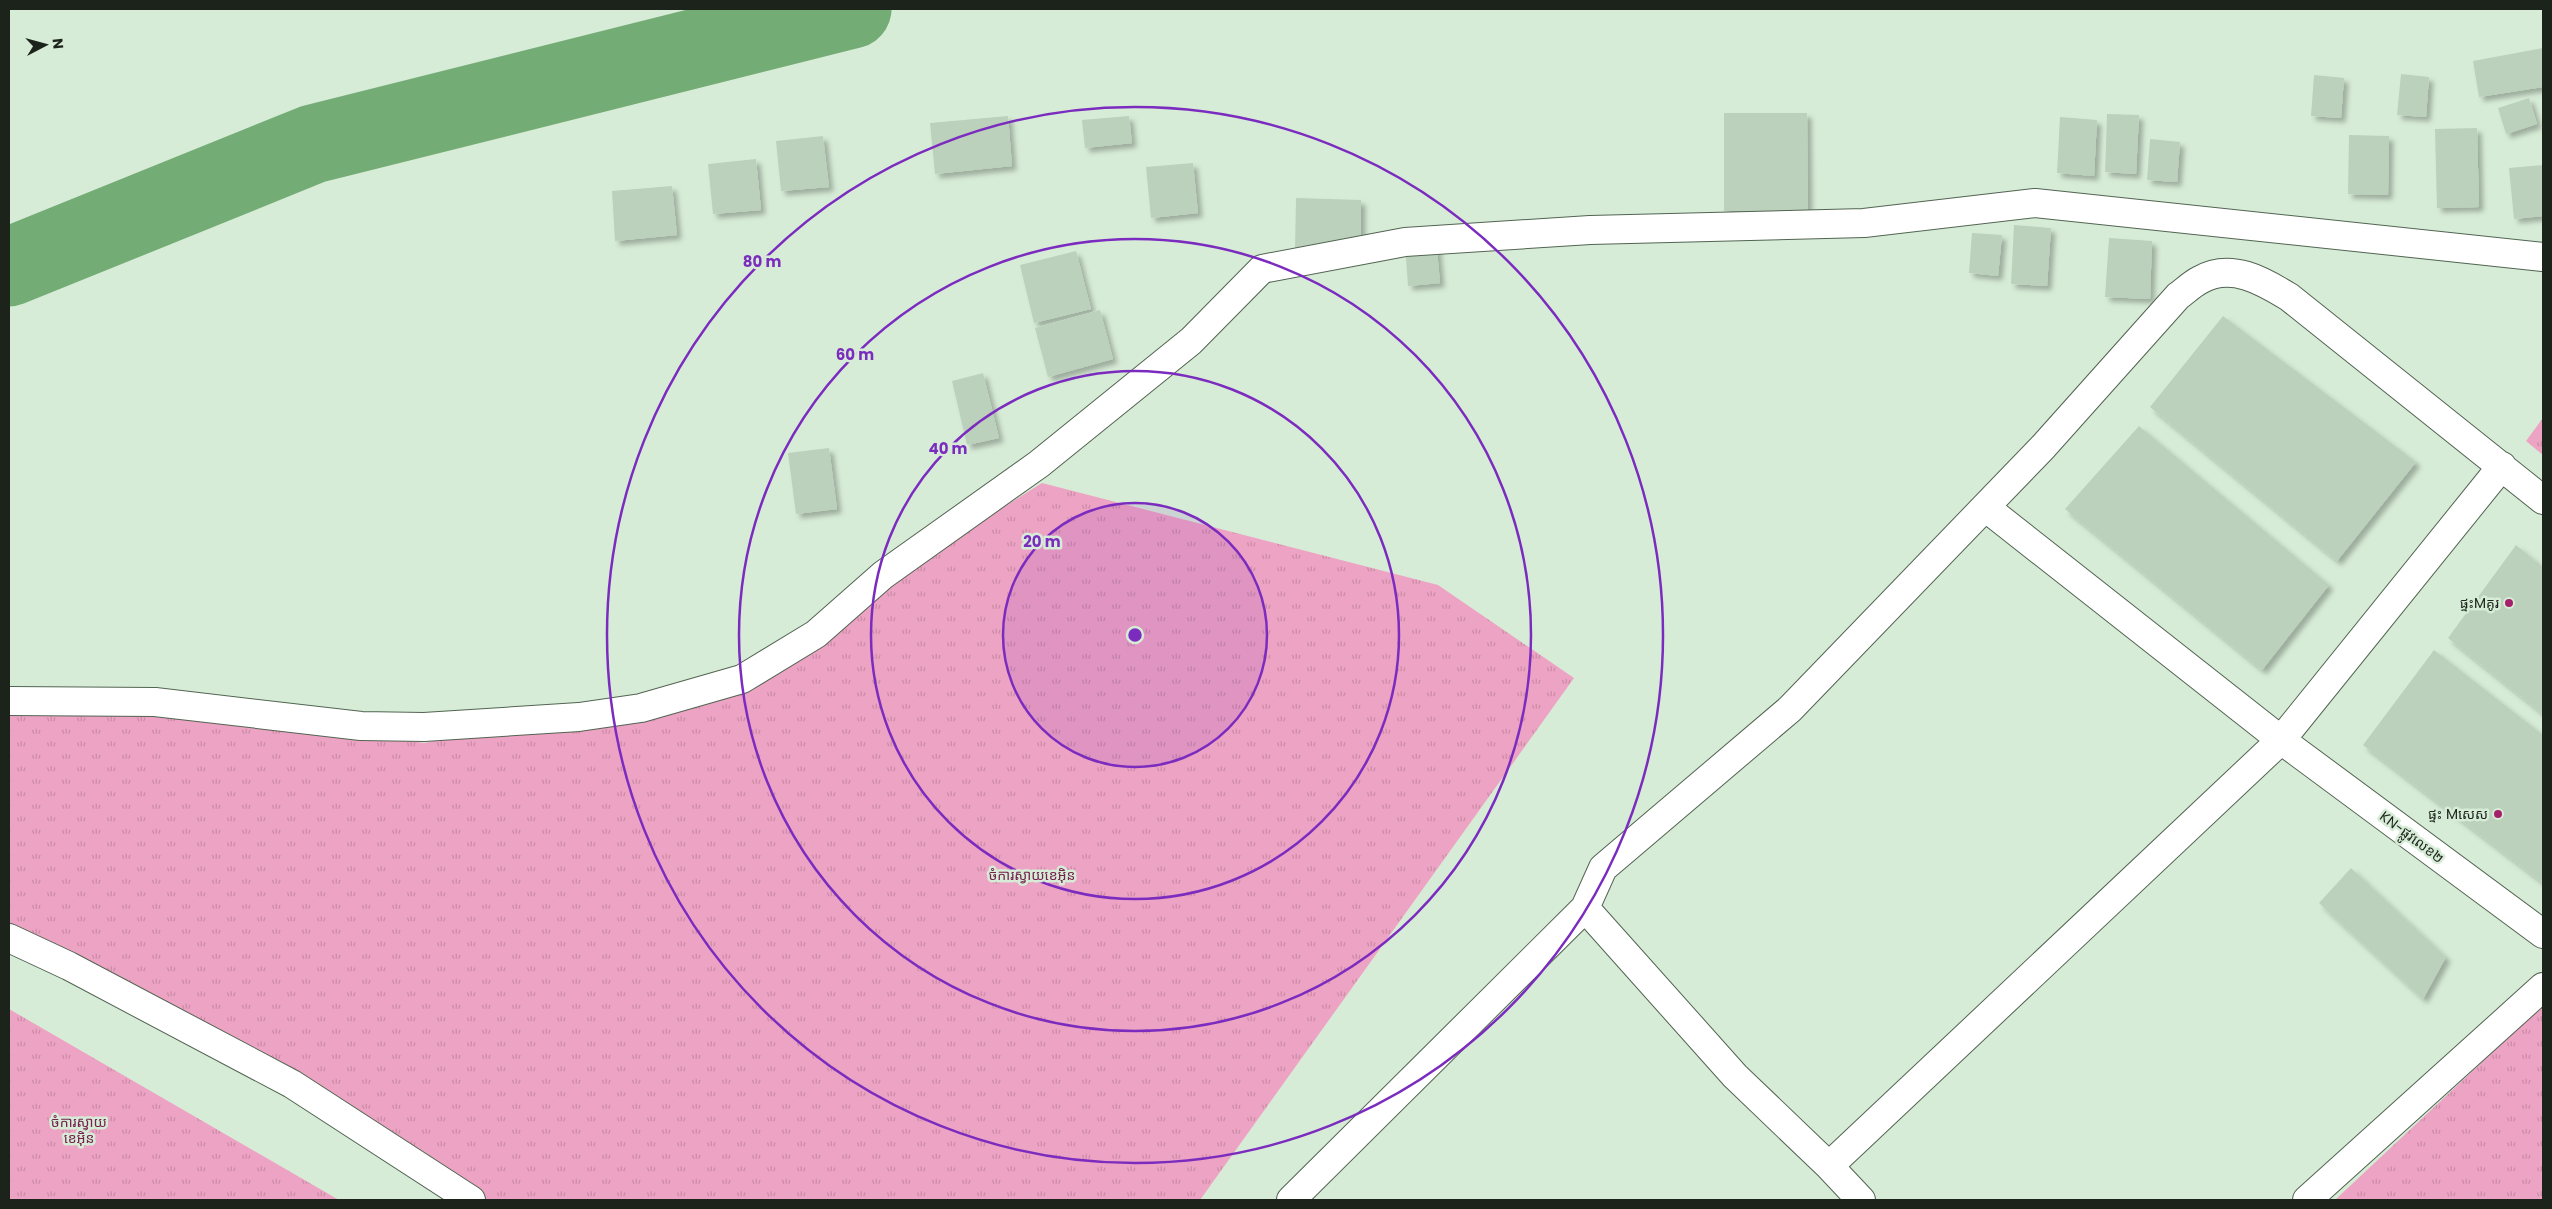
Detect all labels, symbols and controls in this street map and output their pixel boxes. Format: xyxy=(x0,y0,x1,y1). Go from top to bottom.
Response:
north arrow xyxy=(20,20,70,70)
text: N xyxy=(47,37,68,50)
text: 80 m xyxy=(743,251,781,272)
text: 60 m xyxy=(836,344,874,365)
text: 40 m xyxy=(928,438,968,459)
text: 20 m xyxy=(1023,531,1061,552)
place label: ផ្ទះMគូរ xyxy=(2460,593,2499,613)
marker: ផ្ទះMគូរ xyxy=(2503,597,2515,609)
centre of rings xyxy=(1126,626,1144,644)
place label: ផ្ទះ Mសេស xyxy=(2428,804,2488,824)
street label: KN-ផ្លូវលេខ២ xyxy=(2374,806,2448,870)
marker: ផ្ទះ Mសេស xyxy=(2492,808,2504,820)
park label: ចំការស្វាយខេអ៊ិន xyxy=(989,865,1075,885)
park label: ចំការស្វាយ ខេអ៊ិន xyxy=(51,1112,107,1148)

